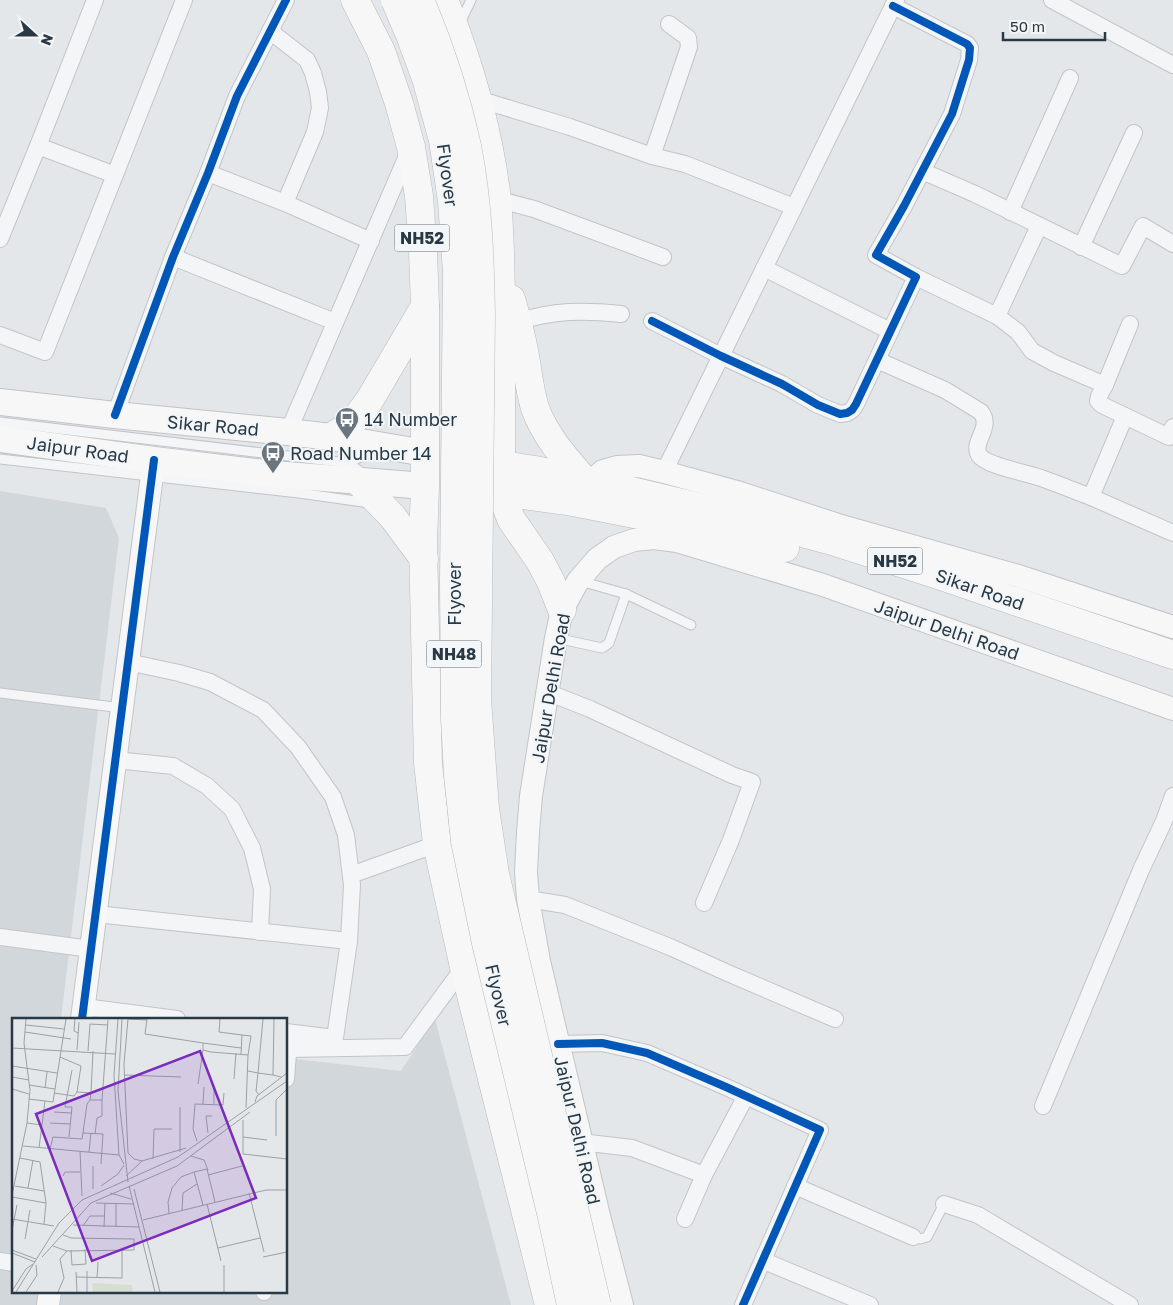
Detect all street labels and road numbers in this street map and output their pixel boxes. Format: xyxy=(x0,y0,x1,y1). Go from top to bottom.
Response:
street label: Flyover xyxy=(433,142,463,208)
road number: NH52 xyxy=(394,224,450,252)
street label: Sikar Road xyxy=(166,410,260,440)
street label: Jaipur Road xyxy=(26,431,130,467)
road number: NH52 xyxy=(868,548,922,574)
street label: Flyover xyxy=(443,562,465,626)
street label: Sikar Road xyxy=(933,564,1027,614)
street label: Jaipur Delhi Road xyxy=(872,594,1022,664)
street label: Jaipur Delhi Road xyxy=(526,611,574,765)
road number: NH48 xyxy=(426,641,482,668)
street label: Flyover xyxy=(481,962,517,1028)
street label: Jaipur Delhi Road xyxy=(550,1054,606,1206)

